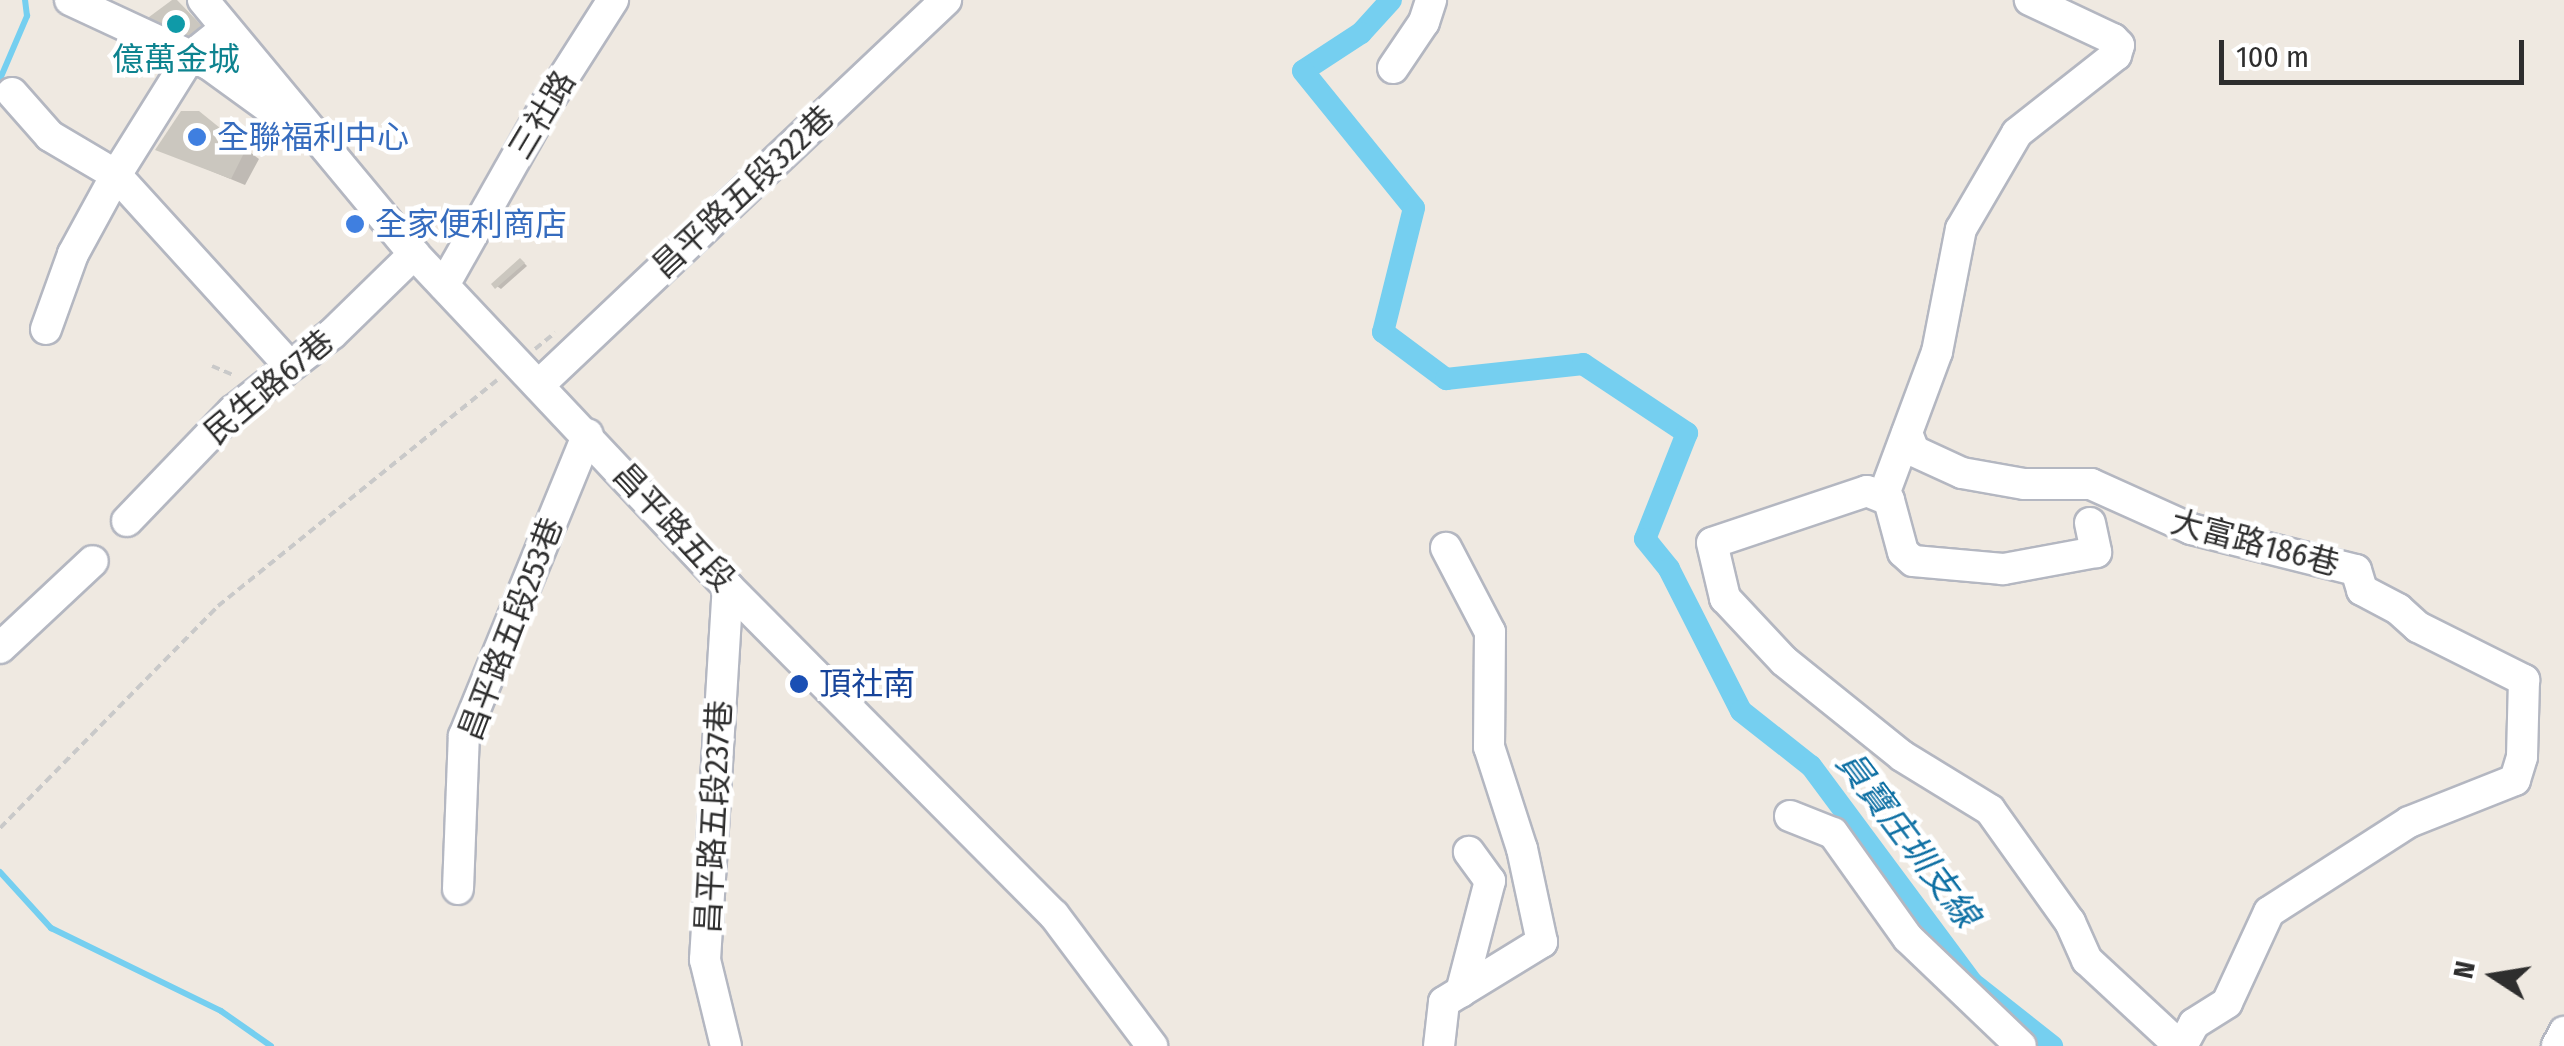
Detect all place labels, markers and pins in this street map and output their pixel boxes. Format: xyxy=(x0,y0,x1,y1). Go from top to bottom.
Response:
marker: 億萬金城 xyxy=(165,13,187,35)
place label: 億萬金城 xyxy=(112,40,240,78)
place label: 全聯福利中心 xyxy=(217,118,409,156)
marker: 全聯福利中心 xyxy=(186,126,208,148)
place label: 全家便利商店 xyxy=(375,205,567,243)
marker: 全家便利商店 xyxy=(344,213,366,235)
place label: 頂社南 xyxy=(819,665,915,703)
marker: 頂社南 xyxy=(788,673,810,695)

